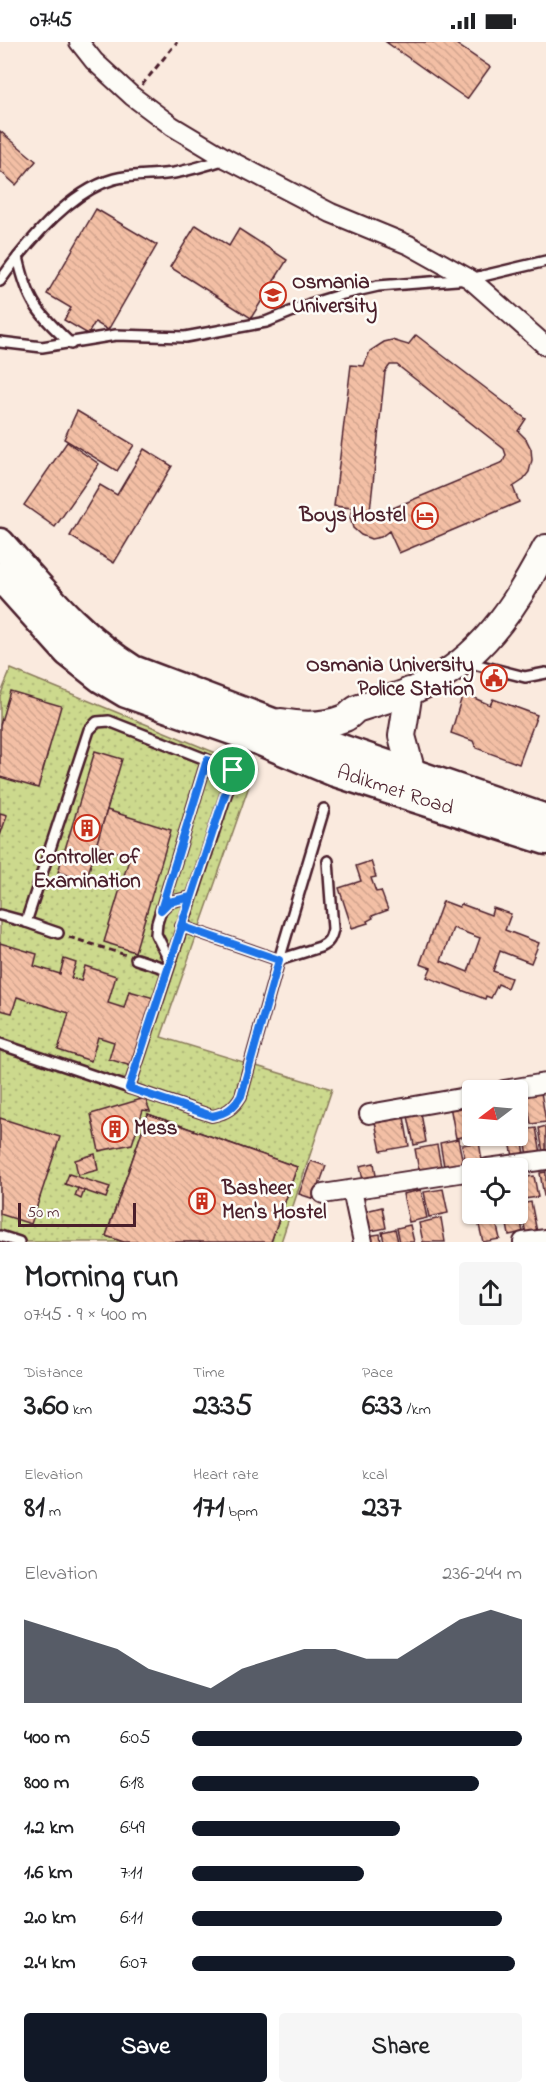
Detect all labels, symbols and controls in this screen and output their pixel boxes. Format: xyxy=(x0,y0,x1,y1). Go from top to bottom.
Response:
text: 07:45 xyxy=(30,5,72,37)
place label: Osmania University xyxy=(292,268,378,324)
school or university icon: Osmania University xyxy=(258,280,288,310)
place label: Boys Hostel xyxy=(299,501,406,533)
hotel icon: Boys Hostel xyxy=(410,501,440,531)
place label: Osmania University Police Station xyxy=(306,651,474,705)
public building icon: Osmania University Police Station xyxy=(479,663,509,693)
pin xyxy=(207,744,258,795)
icon: arrive xyxy=(216,753,249,786)
street label: Adikmet Road xyxy=(333,758,458,824)
building icon: Controller of Examination xyxy=(72,813,102,843)
place label: Controller of Examination xyxy=(33,843,141,897)
north arrow xyxy=(462,1080,528,1146)
map controls xyxy=(462,1080,528,1224)
building icon: Mess xyxy=(100,1114,130,1144)
place label: Mess xyxy=(134,1114,178,1144)
button: locate xyxy=(462,1158,528,1224)
place label: Basheer Men's Hostel xyxy=(221,1174,327,1228)
building icon: Basheer Men's Hostel xyxy=(187,1186,217,1216)
scale bar xyxy=(18,1200,136,1228)
text: 50 m xyxy=(27,1201,59,1225)
text: Morning run xyxy=(24,1254,178,1302)
button: share xyxy=(459,1262,522,1325)
text: 07:45 · 9 × 400 m xyxy=(24,1301,147,1330)
text: Distance xyxy=(24,1361,83,1385)
text: Time xyxy=(193,1361,225,1385)
text: Pace xyxy=(362,1361,393,1385)
text: 3.60 xyxy=(24,1385,69,1429)
text: 23:35 xyxy=(193,1385,252,1429)
text: 6:33 xyxy=(362,1385,403,1429)
text: km xyxy=(69,1398,92,1422)
text: /km xyxy=(403,1398,431,1422)
text: Elevation xyxy=(24,1463,83,1487)
text: Heart rate xyxy=(193,1463,259,1487)
text: kcal xyxy=(362,1463,387,1487)
text: 81 xyxy=(24,1487,45,1531)
text: 171 xyxy=(193,1487,224,1531)
text: 237 xyxy=(362,1487,402,1531)
text: m xyxy=(45,1500,61,1524)
text: bpm xyxy=(224,1500,258,1524)
text: Elevation xyxy=(24,1560,98,1589)
text: 236–244 m xyxy=(442,1560,522,1589)
text: 400 m xyxy=(24,1724,70,1753)
text: 6:05 xyxy=(120,1724,151,1753)
text: 800 m xyxy=(24,1769,69,1798)
text: 6:18 xyxy=(120,1769,144,1798)
text: 1.2 km xyxy=(24,1814,74,1843)
text: 6:49 xyxy=(120,1814,145,1843)
text: 1.6 km xyxy=(24,1859,73,1888)
text: 7:11 xyxy=(120,1859,143,1888)
text: 2.0 km xyxy=(24,1904,76,1933)
text: 6:11 xyxy=(120,1904,143,1933)
text: 2.4 km xyxy=(24,1949,76,1978)
text: 6:07 xyxy=(120,1949,147,1978)
button: Save xyxy=(24,2013,267,2082)
button: Share xyxy=(279,2013,522,2082)

